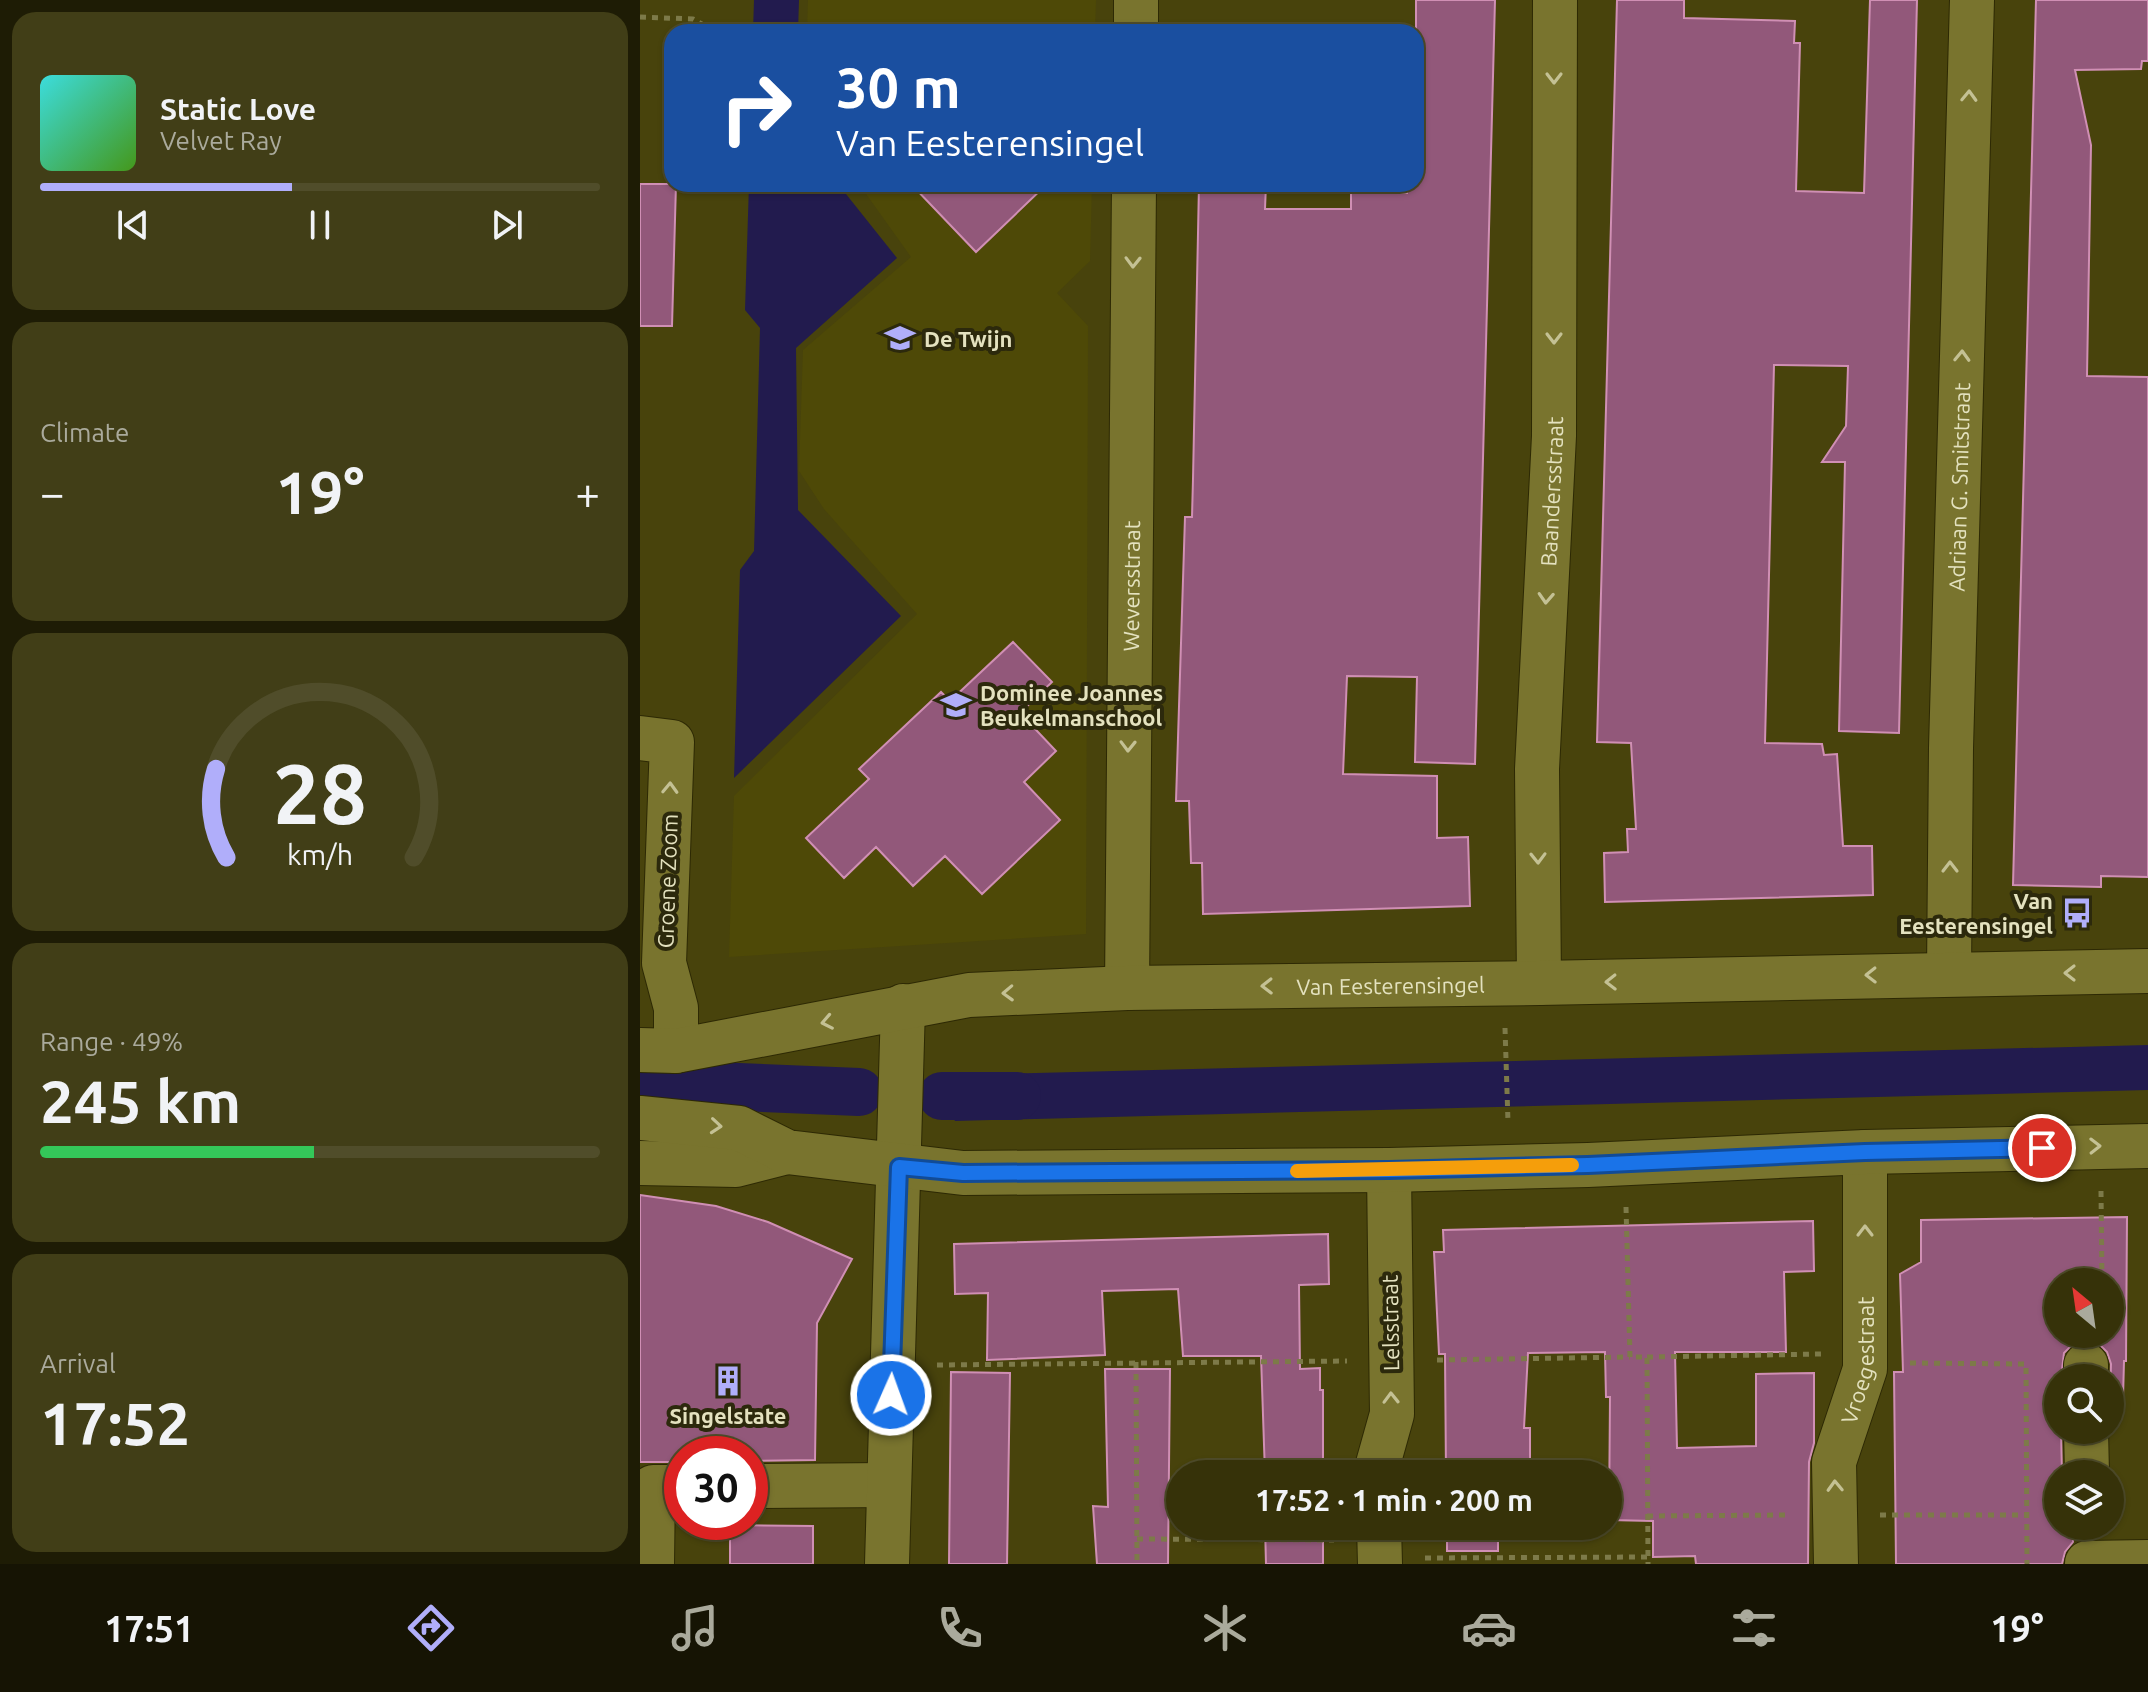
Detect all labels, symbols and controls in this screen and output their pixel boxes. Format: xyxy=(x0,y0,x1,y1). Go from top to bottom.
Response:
icon: right xyxy=(704,56,808,160)
text: 30 m xyxy=(836,56,961,119)
one-way arrow xyxy=(1545,72,1563,85)
one-way arrow xyxy=(1961,89,1978,102)
text: Static Love xyxy=(160,92,316,126)
text: Van Eesterensingel xyxy=(836,122,1144,163)
text: Velvet Ray xyxy=(160,126,282,155)
icon: previous xyxy=(111,203,155,247)
icon: pause xyxy=(298,203,342,247)
icon: next xyxy=(485,203,529,247)
one-way arrow xyxy=(1124,256,1142,269)
school or university icon: De Twijn xyxy=(883,321,917,355)
place label: De Twijn xyxy=(924,326,1012,351)
one-way arrow xyxy=(1545,332,1563,345)
one-way arrow xyxy=(1953,349,1970,362)
street label: Adriaan G. Smitstraat xyxy=(1943,382,1974,592)
street label: Baandersstraat xyxy=(1535,416,1567,567)
text: Climate xyxy=(40,418,129,447)
text: 19° xyxy=(276,458,364,525)
text: − xyxy=(40,468,65,517)
text: + xyxy=(575,468,600,517)
street label: Weversstraat xyxy=(1117,520,1144,652)
one-way arrow xyxy=(1537,592,1554,605)
place label: Dominee Joannes Beukelmanschool xyxy=(980,680,1163,730)
school or university icon: Dominee Joannes Beukelmanschool xyxy=(939,688,973,722)
one-way arrow xyxy=(1119,740,1137,753)
text: 28 xyxy=(273,746,367,840)
one-way arrow xyxy=(662,781,679,794)
street label: Groene Zoom xyxy=(652,813,682,949)
text: km/h xyxy=(287,838,353,870)
one-way arrow xyxy=(1529,852,1547,865)
one-way arrow xyxy=(1941,860,1959,873)
place label: Van Eesterensingel xyxy=(1899,888,2053,938)
bus stop icon: Van Eesterensingel xyxy=(2060,896,2094,930)
one-way arrow xyxy=(2063,964,2076,982)
one-way arrow xyxy=(1864,967,1877,984)
street label: Van Eesterensingel xyxy=(1296,971,1485,998)
one-way arrow xyxy=(1604,973,1617,990)
one-way arrow xyxy=(1260,977,1273,995)
one-way arrow xyxy=(1001,985,1013,1002)
one-way arrow xyxy=(820,1012,833,1029)
text: Range · 49% xyxy=(40,1027,183,1056)
text: 245 km xyxy=(40,1067,241,1134)
pin xyxy=(2008,1114,2076,1182)
one-way arrow xyxy=(710,1117,723,1134)
icon: arrive xyxy=(2020,1126,2064,1170)
one-way arrow xyxy=(2089,1138,2102,1155)
one-way arrow xyxy=(1856,1224,1874,1237)
north arrow xyxy=(2044,1268,2124,1348)
map controls xyxy=(2044,1268,2124,1540)
street label: Lelsstraat xyxy=(1377,1274,1403,1371)
street label: Vroegestraat xyxy=(1835,1296,1878,1427)
text: Arrival xyxy=(40,1349,116,1378)
position arrow xyxy=(849,1353,933,1437)
building icon: Singelstate xyxy=(711,1364,745,1398)
button: search xyxy=(2044,1364,2124,1444)
text: 17:52 xyxy=(40,1389,190,1456)
one-way arrow xyxy=(1383,1391,1400,1404)
place label: Singelstate xyxy=(669,1403,787,1428)
speed limit sign: 30 xyxy=(664,1436,768,1540)
button: layers xyxy=(2044,1460,2124,1540)
one-way arrow xyxy=(1826,1479,1843,1492)
text: 17:52 · 1 min · 200 m xyxy=(1255,1483,1533,1517)
icon: directions xyxy=(403,1600,459,1656)
icon: music xyxy=(667,1600,723,1656)
icon: phone xyxy=(932,1600,988,1656)
icon: climate xyxy=(1197,1600,1253,1656)
icon: car xyxy=(1461,1600,1517,1656)
icon: filters xyxy=(1726,1600,1782,1656)
text: 17:51 xyxy=(104,1608,194,1649)
text: 19° xyxy=(1990,1608,2044,1649)

